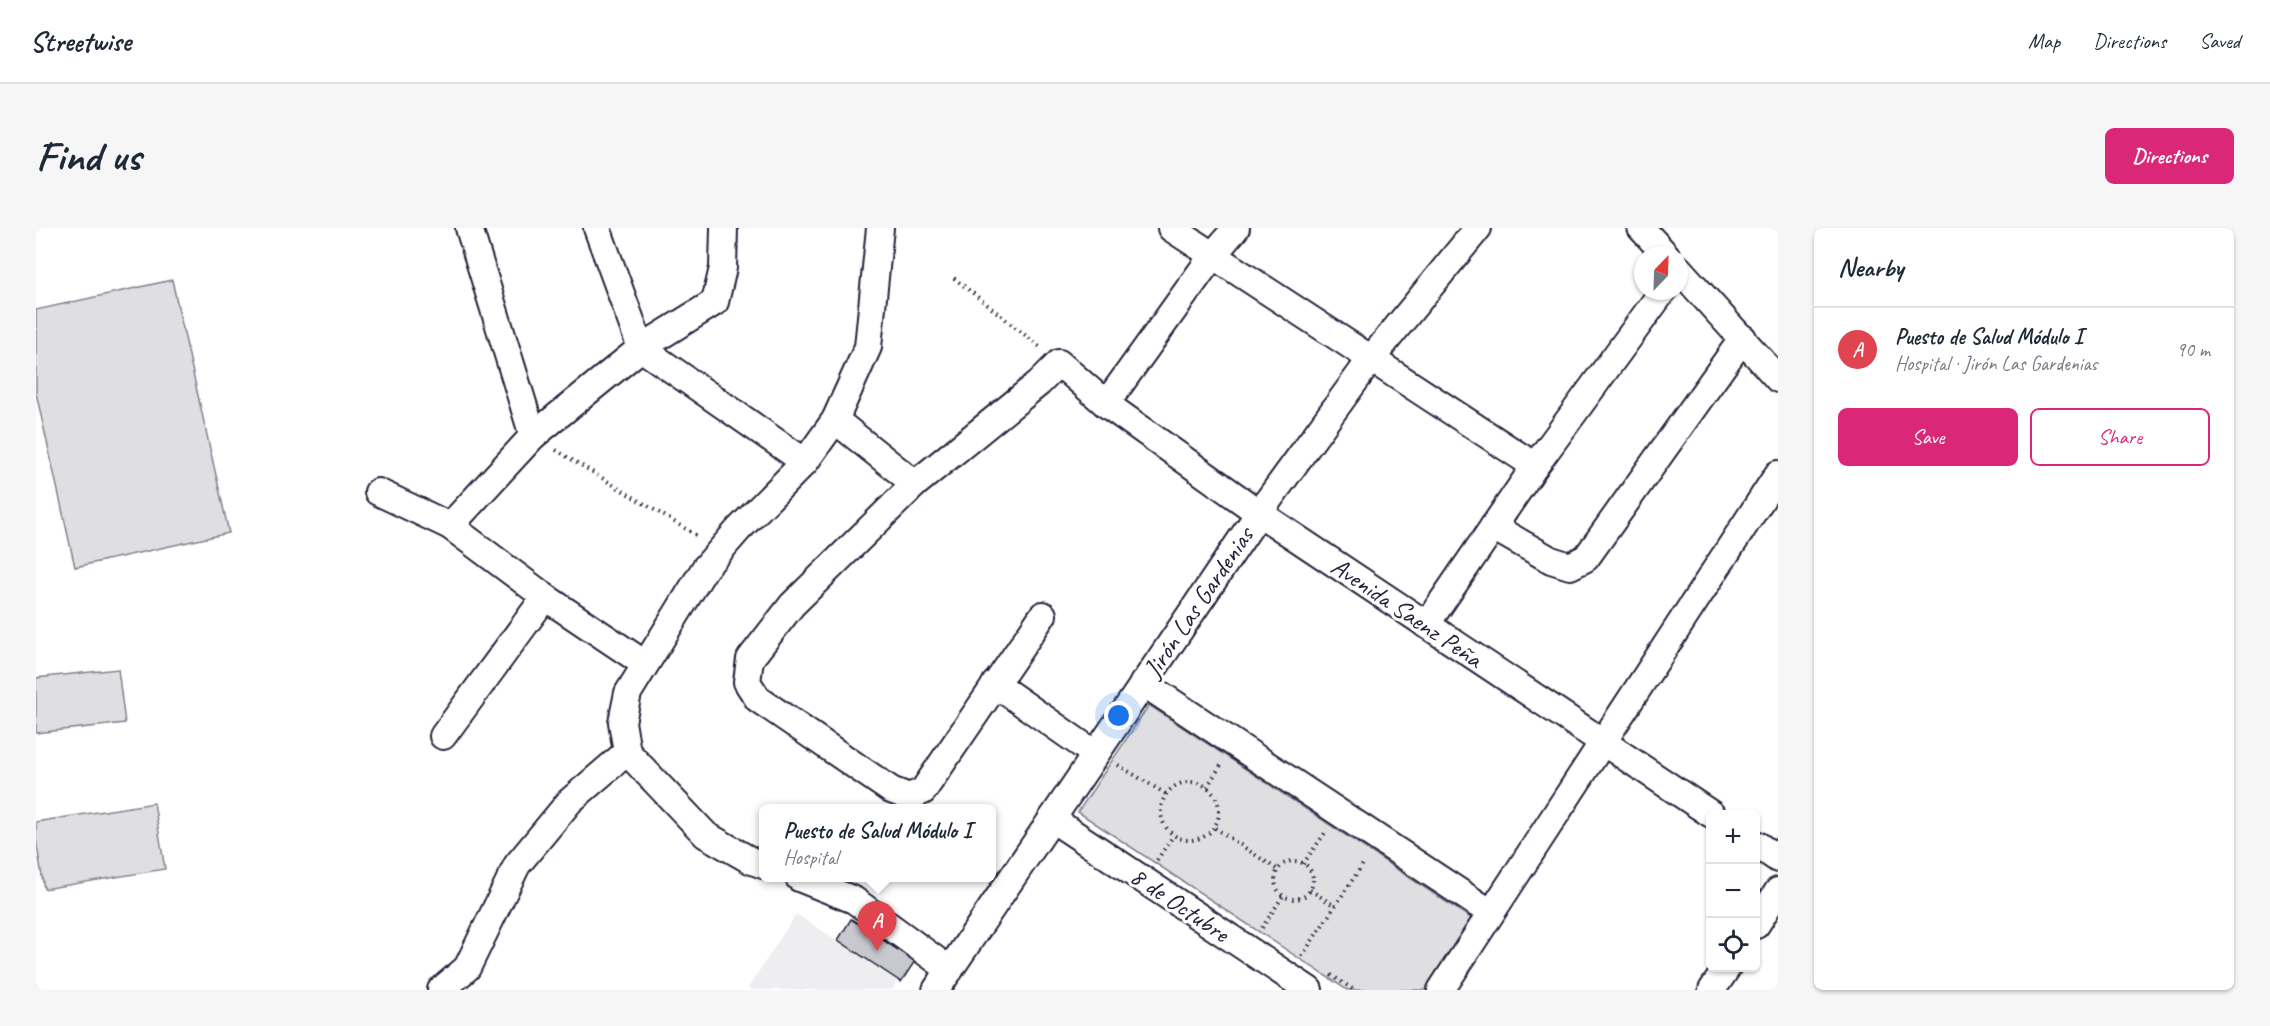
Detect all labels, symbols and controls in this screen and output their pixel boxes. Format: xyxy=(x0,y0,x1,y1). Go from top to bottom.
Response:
text: Streetwise xyxy=(30,24,131,59)
text: Map xyxy=(2028,28,2060,54)
text: Directions xyxy=(2093,28,2166,54)
text: Saved xyxy=(2199,28,2240,54)
button: Directions xyxy=(2105,128,2234,184)
text: Find us xyxy=(36,130,141,183)
north arrow xyxy=(1634,246,1688,300)
text: Nearby xyxy=(1838,251,1903,284)
text: Puesto de Salud Módulo I xyxy=(1895,323,2083,351)
text: A xyxy=(1852,337,1863,362)
text: 90 m xyxy=(2176,337,2210,362)
text: Hospital · Jirón Las Gardenias xyxy=(1895,351,2097,376)
button: Save xyxy=(1838,408,2018,466)
button: Share xyxy=(2030,408,2210,466)
street label: Jirón Las Gardenias xyxy=(1135,519,1262,685)
street label: Avenida Saenz Peña xyxy=(1325,550,1490,676)
your location xyxy=(1104,701,1133,730)
popup xyxy=(759,804,996,882)
map controls xyxy=(1706,810,1760,972)
button: + xyxy=(1706,810,1760,864)
text: Puesto de Salud Módulo I xyxy=(784,817,971,845)
text: Hospital xyxy=(784,845,838,870)
street label: 8 de Octubre xyxy=(1124,859,1237,950)
button: − xyxy=(1706,864,1760,918)
pin: A xyxy=(858,902,896,951)
button: locate xyxy=(1706,918,1760,972)

